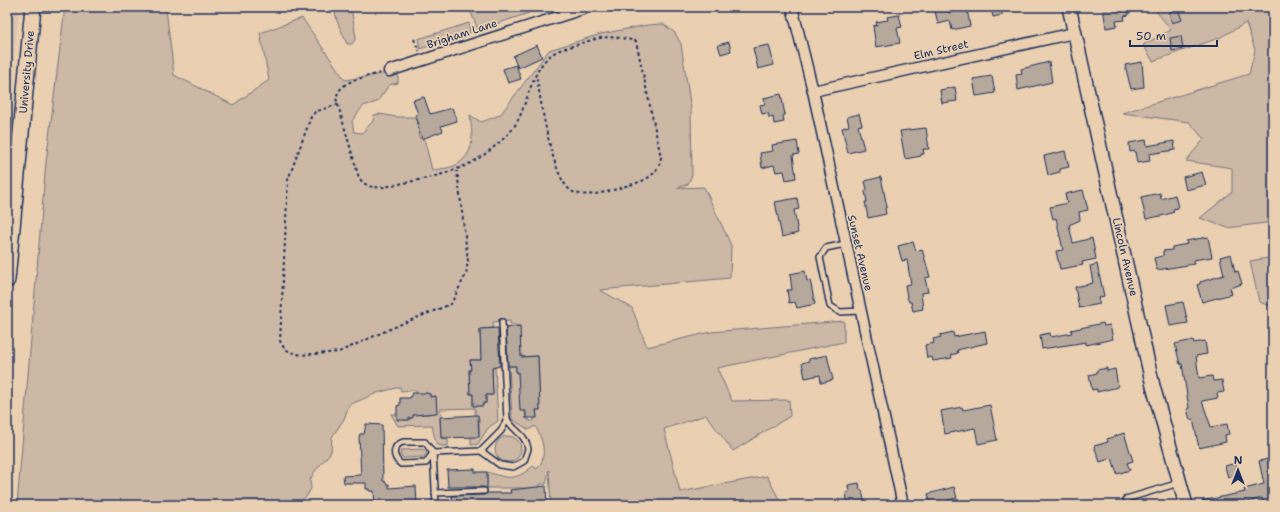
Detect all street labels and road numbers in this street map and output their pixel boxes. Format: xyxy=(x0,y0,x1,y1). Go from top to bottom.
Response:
street label: Brigham Lane xyxy=(425,16,499,52)
street label: University Drive xyxy=(16,30,38,114)
street label: Elm Street xyxy=(912,36,970,64)
street label: Sunset Avenue xyxy=(844,214,876,292)
street label: Lincoln Avenue xyxy=(1109,216,1141,298)

